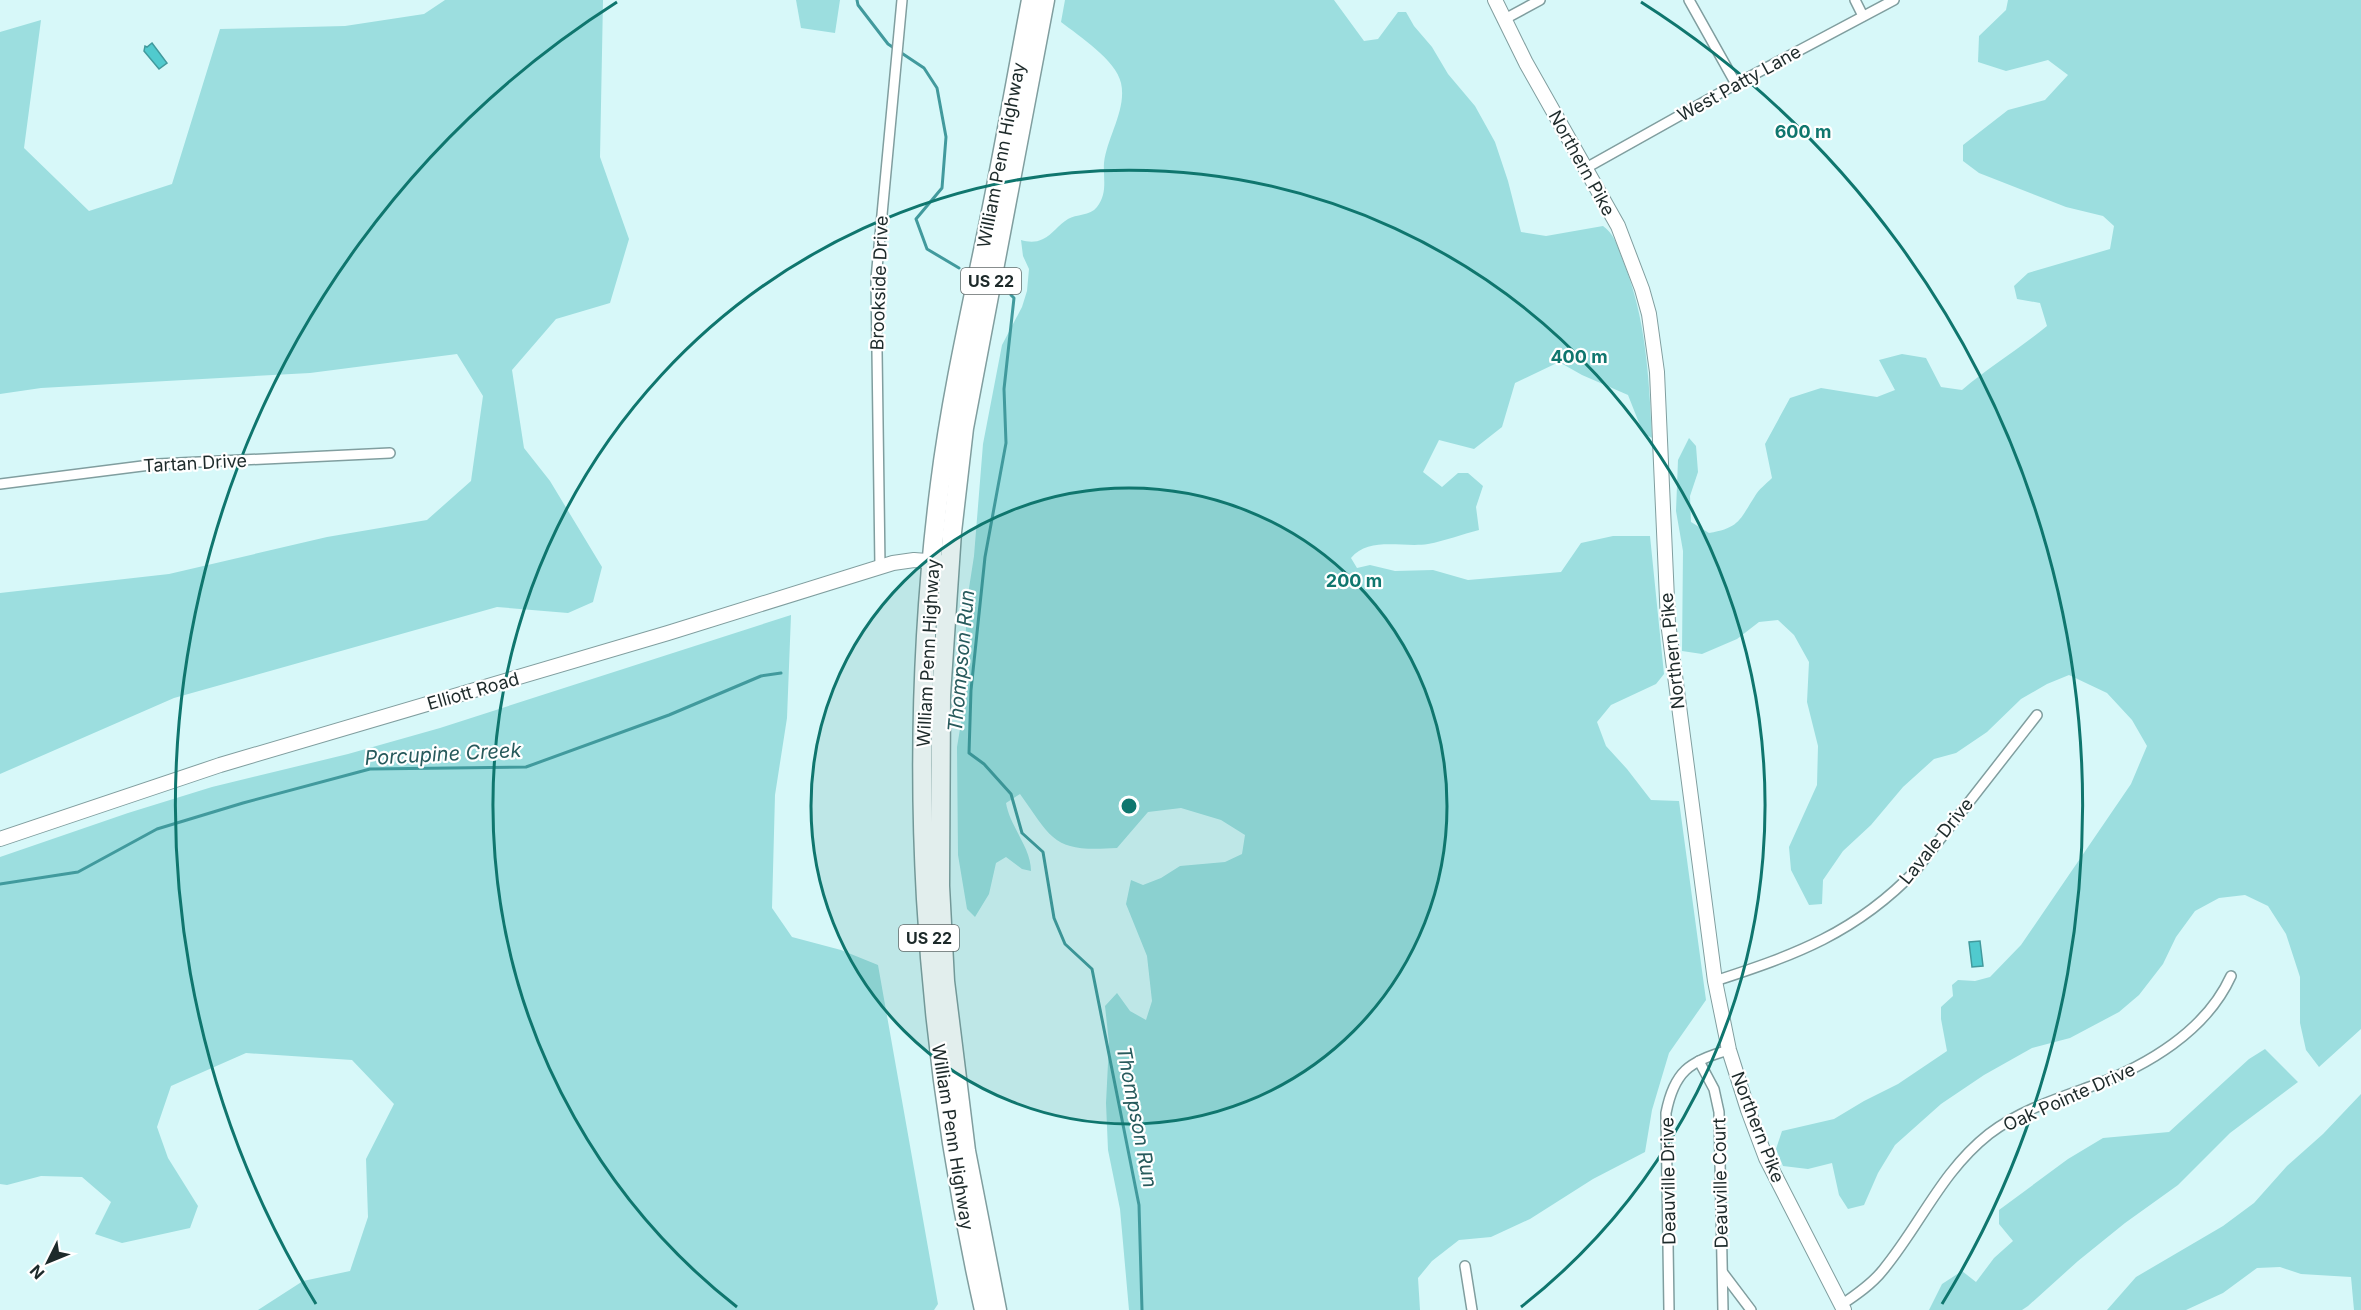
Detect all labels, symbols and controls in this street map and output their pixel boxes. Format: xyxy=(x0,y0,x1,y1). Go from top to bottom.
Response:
street label: West Patty Lane xyxy=(1674,40,1804,126)
street label: William Penn Highway xyxy=(973,61,1029,249)
street label: Northern Pike xyxy=(1544,107,1620,219)
text: 600 m xyxy=(1775,121,1831,142)
street label: Brookside Drive xyxy=(866,215,892,351)
road number: US 22 xyxy=(961,268,1021,294)
text: 400 m xyxy=(1550,346,1608,367)
street label: Tartan Drive xyxy=(143,450,247,476)
street label: William Penn Highway xyxy=(913,558,943,748)
text: 200 m xyxy=(1326,570,1382,591)
water label: Thompson Run xyxy=(943,589,979,733)
street label: Northern Pike xyxy=(1655,592,1689,710)
street label: Elliott Road xyxy=(425,668,521,714)
water label: Porcupine Creek xyxy=(364,738,523,770)
street label: Lavale Drive xyxy=(1895,794,1977,888)
centre of rings xyxy=(1119,796,1139,816)
road number: US 22 xyxy=(899,925,959,951)
street label: William Penn Highway xyxy=(928,1042,978,1232)
water label: Thompson Run xyxy=(1112,1044,1162,1190)
street label: Oak Pointe Drive xyxy=(2000,1059,2138,1135)
street label: Northern Pike xyxy=(1727,1069,1789,1185)
street label: Deauville Drive xyxy=(1656,1117,1680,1245)
street label: Deauville Court xyxy=(1708,1117,1732,1249)
north arrow xyxy=(18,1232,78,1292)
text: N xyxy=(26,1261,49,1284)

